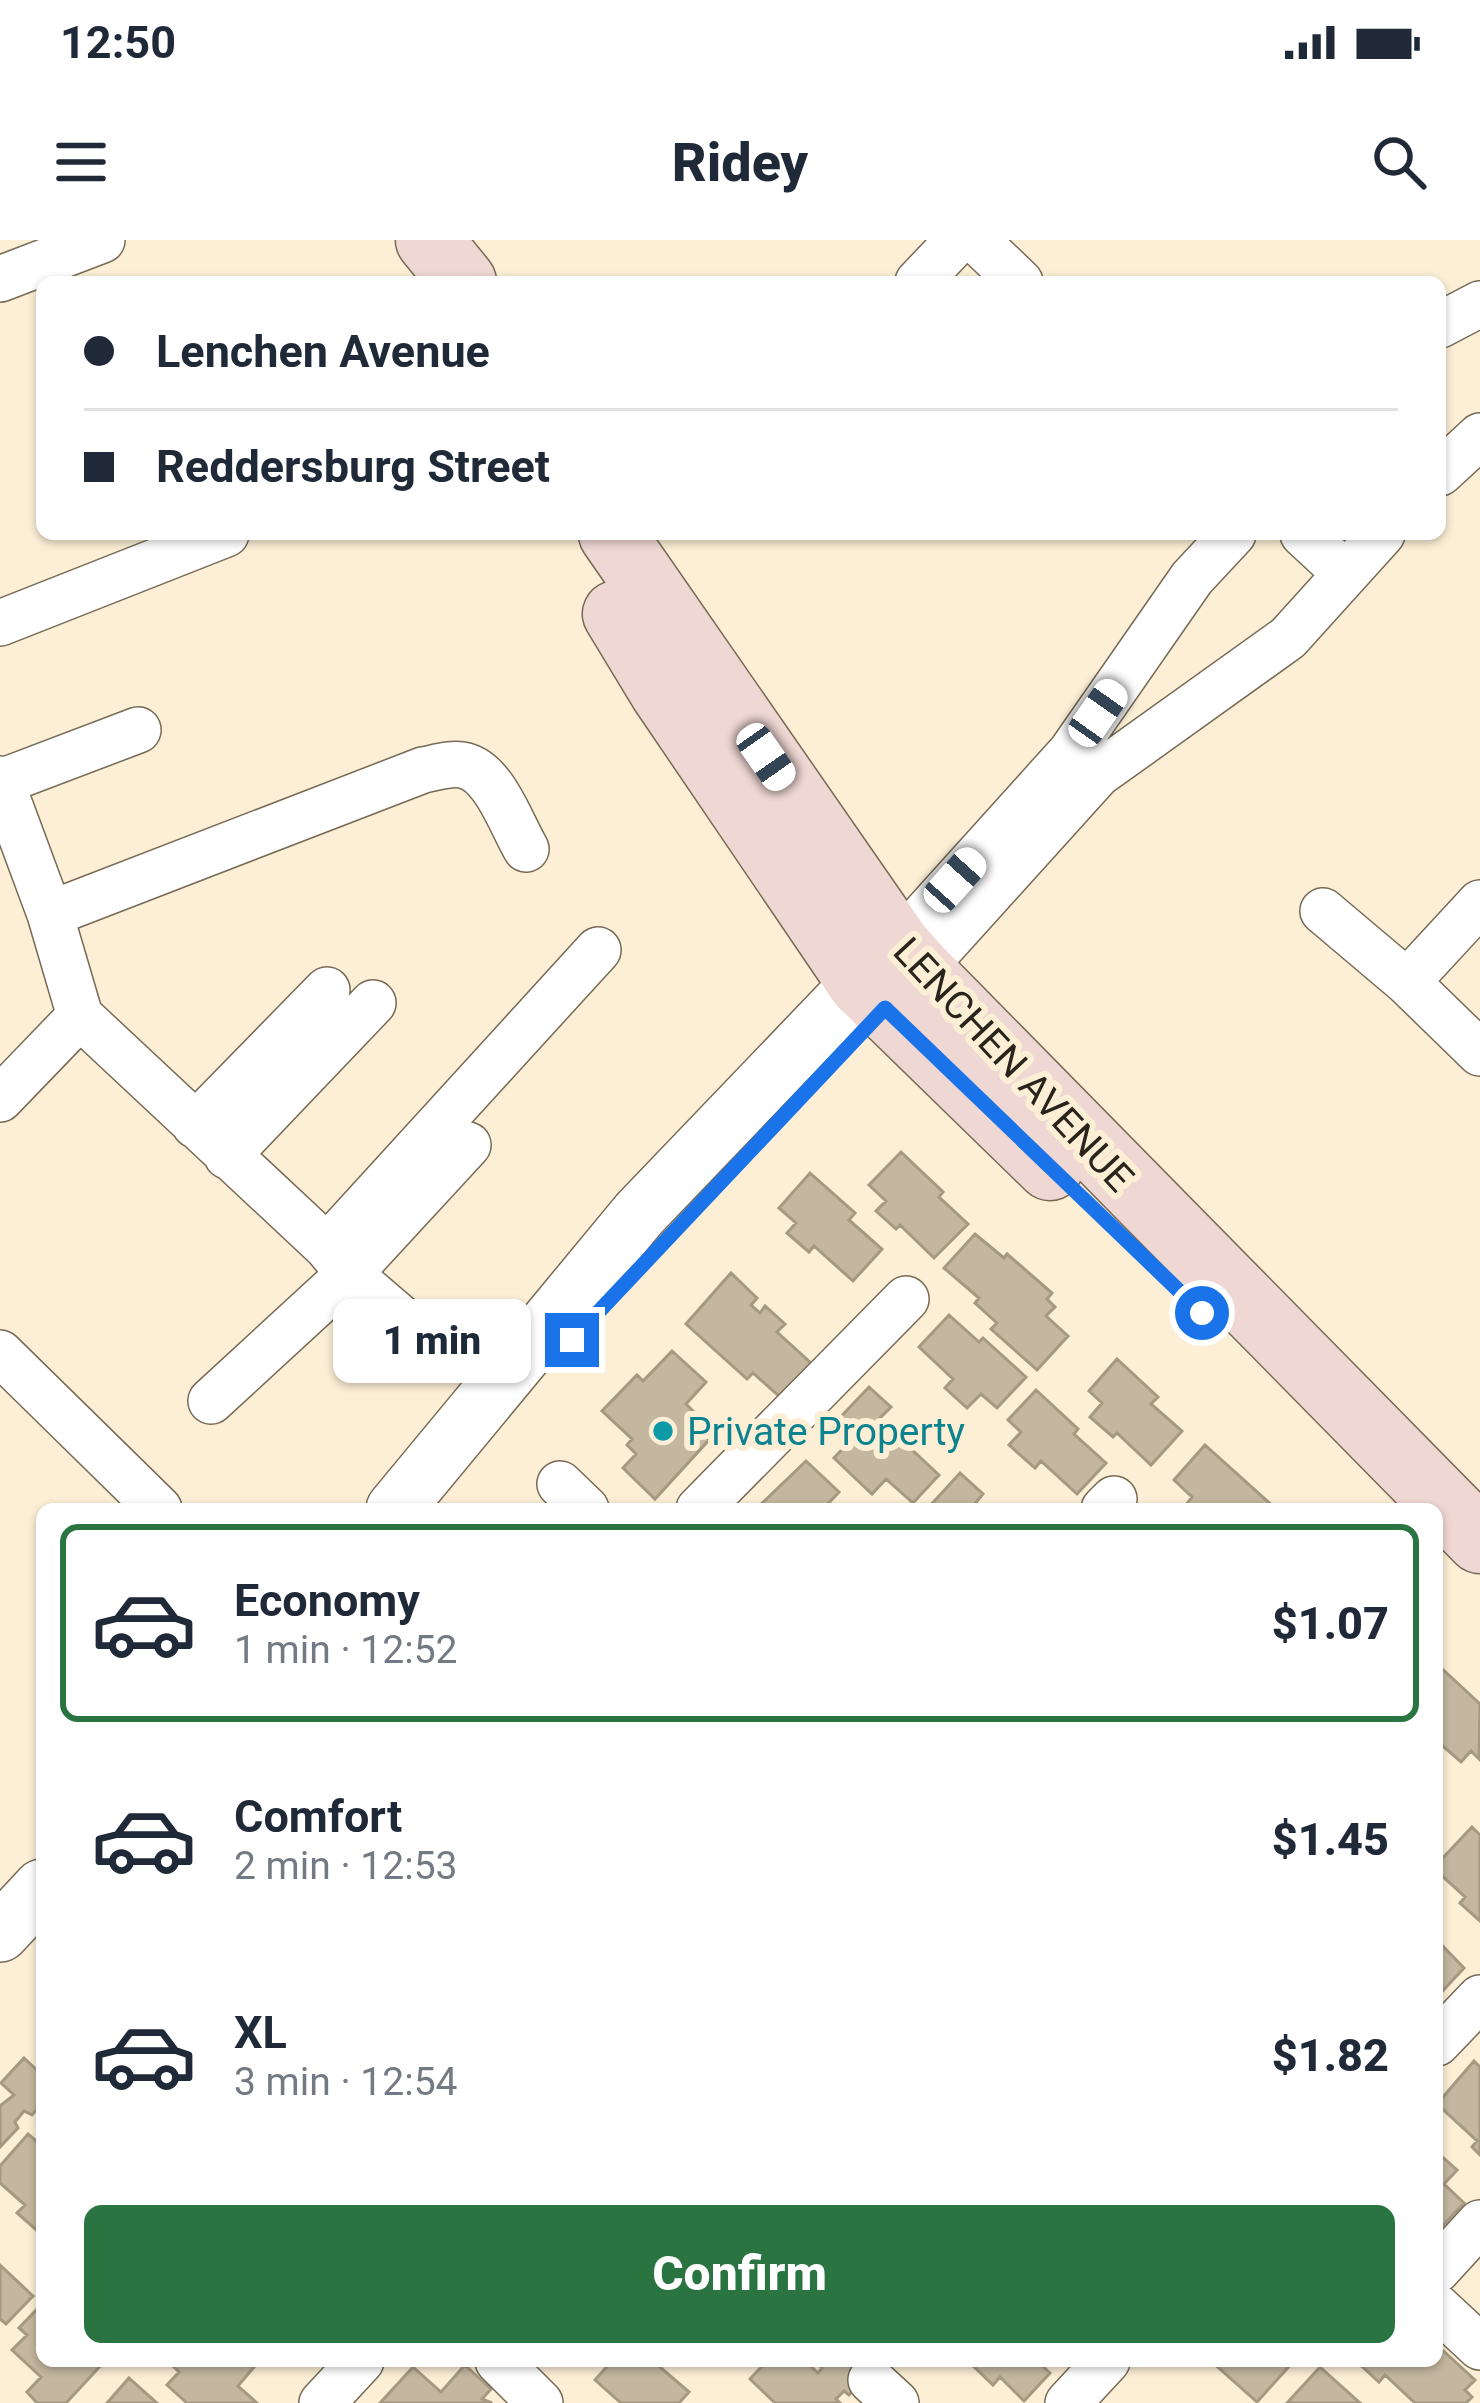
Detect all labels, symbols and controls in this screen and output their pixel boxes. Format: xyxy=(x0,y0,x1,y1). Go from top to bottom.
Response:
text: 12:50 xyxy=(60,16,176,69)
icon: menu xyxy=(48,129,114,195)
icon: search xyxy=(1366,129,1432,195)
text: Ridey xyxy=(672,131,808,194)
text: Lenchen Avenue xyxy=(156,325,490,378)
text: Reddersburg Street xyxy=(156,440,550,493)
car xyxy=(1063,673,1133,753)
car xyxy=(731,717,801,797)
car xyxy=(918,841,992,919)
street label: LENCHEN AVENUE xyxy=(884,928,1143,1201)
route start xyxy=(1175,1286,1229,1340)
callout: 1 min xyxy=(332,1298,530,1382)
route end xyxy=(545,1313,599,1367)
text: 1 min xyxy=(383,1318,481,1364)
place label: Private Property xyxy=(687,1409,965,1455)
marker: Private Property xyxy=(650,1418,676,1444)
icon: car xyxy=(90,1569,198,1677)
text: Economy xyxy=(234,1574,420,1627)
text: $1.07 xyxy=(1272,1597,1389,1650)
text: 1 min · 12:52 xyxy=(234,1627,457,1673)
icon: car xyxy=(90,1785,198,1893)
text: Comfort xyxy=(234,1790,402,1843)
text: $1.45 xyxy=(1272,1813,1389,1866)
text: 2 min · 12:53 xyxy=(234,1843,457,1889)
icon: car xyxy=(90,2001,198,2109)
text: XL xyxy=(234,2006,287,2059)
text: $1.82 xyxy=(1272,2029,1389,2082)
text: 3 min · 12:54 xyxy=(234,2059,457,2105)
button: Confirm xyxy=(84,2205,1395,2343)

